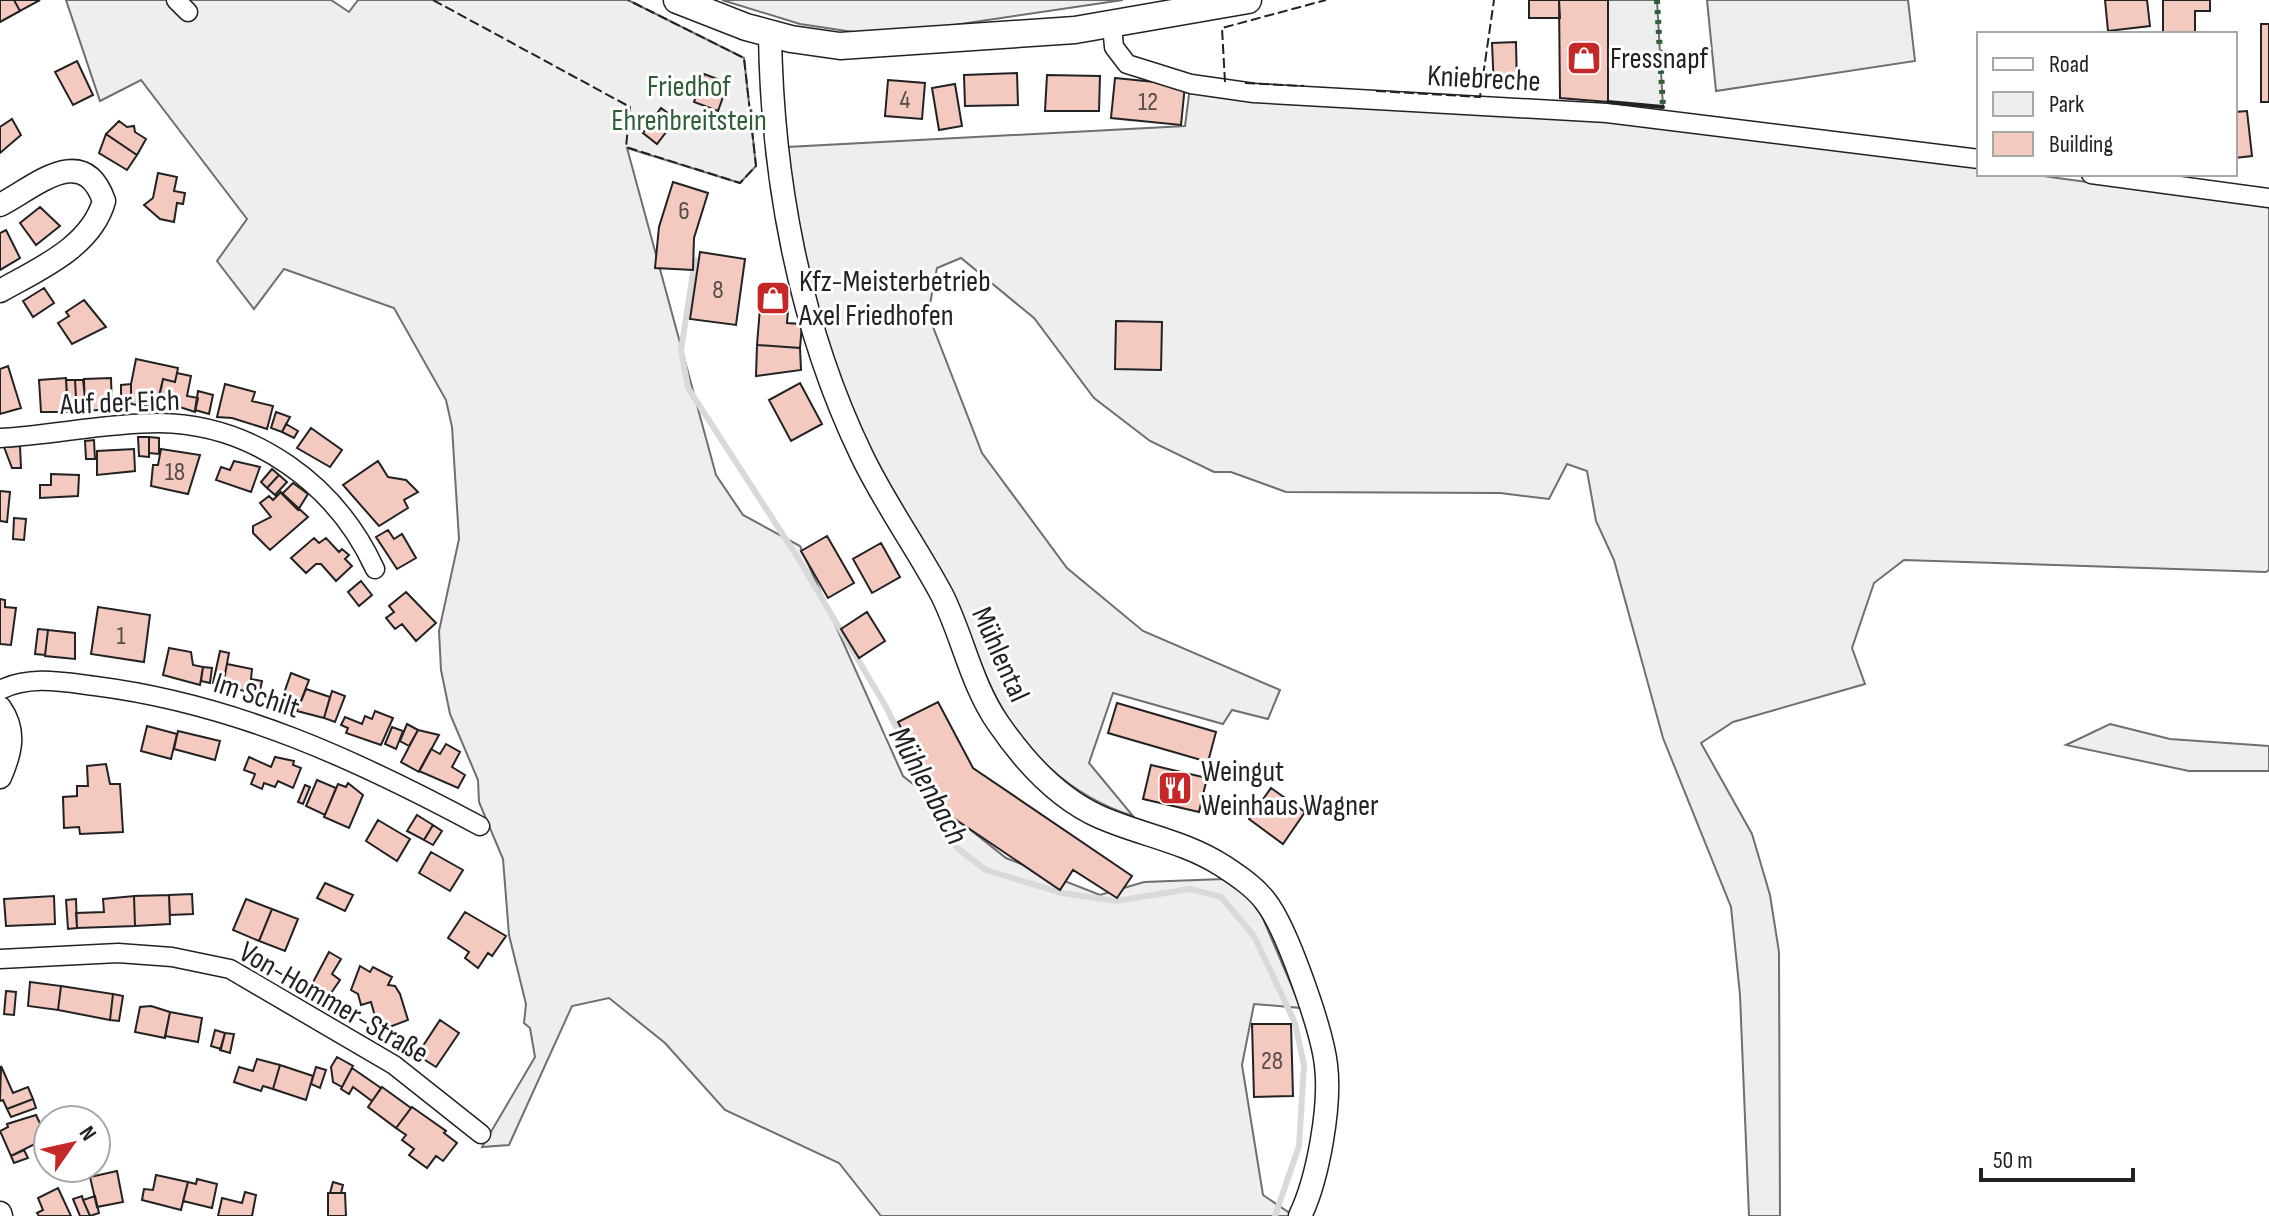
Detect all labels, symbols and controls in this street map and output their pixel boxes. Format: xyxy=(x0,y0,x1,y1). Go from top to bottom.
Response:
legend xyxy=(1977,32,2237,176)
shop icon: Fressnapf xyxy=(1565,39,1603,77)
place label: Fressnapf xyxy=(1610,41,1708,77)
text: Road xyxy=(2049,50,2089,79)
street label: Kniebreche xyxy=(1426,58,1542,100)
park label: Friedhof Ehrenbreitstein xyxy=(611,69,767,139)
house number: 4 xyxy=(900,85,911,116)
house number: 12 xyxy=(1138,87,1158,118)
text: Park xyxy=(2049,90,2084,119)
text: Building xyxy=(2049,130,2113,159)
house number: 6 xyxy=(678,196,690,227)
place label: Kfz-Meisterbetrieb Axel Friedhofen xyxy=(798,264,991,334)
house number: 8 xyxy=(712,275,724,306)
shop icon: Kfz-Meisterbetrieb Axel Friedhofen xyxy=(754,279,792,317)
street label: Auf der Eich xyxy=(59,383,180,423)
house number: 18 xyxy=(165,457,185,488)
street label: Mühlental xyxy=(963,601,1037,707)
house number: 1 xyxy=(116,621,126,652)
street label: Im Schilt xyxy=(209,665,304,727)
water label: Mühlenbach xyxy=(879,720,976,851)
place label: Weingut Weinhaus Wagner xyxy=(1201,754,1379,824)
restaurant icon: Weingut Weinhaus Wagner xyxy=(1156,769,1194,807)
street label: Von-Hommer-Straße xyxy=(232,934,435,1072)
house number: 28 xyxy=(1261,1046,1283,1077)
north arrow xyxy=(32,1104,112,1184)
text: N xyxy=(73,1121,102,1146)
scale bar xyxy=(1981,1132,2133,1182)
text: 50 m xyxy=(1993,1146,2033,1175)

